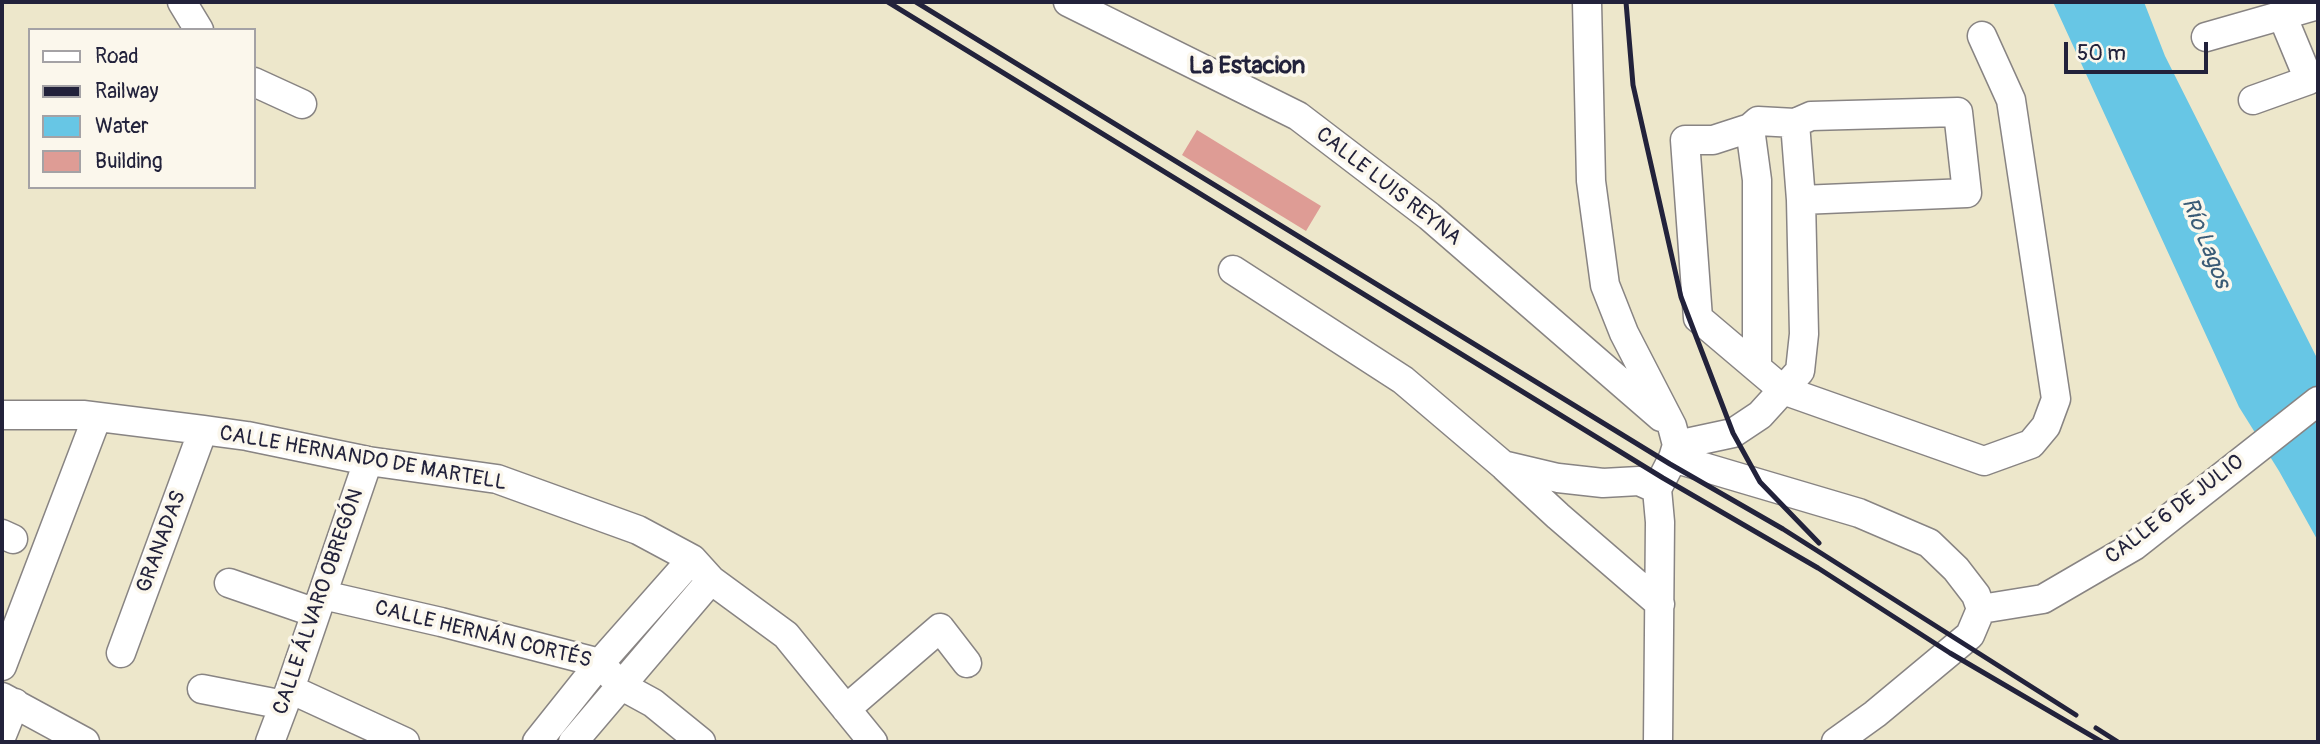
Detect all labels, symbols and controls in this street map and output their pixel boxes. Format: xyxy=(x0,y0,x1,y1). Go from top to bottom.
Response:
legend xyxy=(28,28,256,189)
scale bar xyxy=(2068,28,2212,72)
text: 50 m xyxy=(2077,40,2126,67)
text: Road xyxy=(95,43,139,70)
district label: La Estacion xyxy=(1189,53,1305,81)
text: Railway xyxy=(95,78,159,105)
text: Water xyxy=(95,113,148,140)
street label: CALLE LUIS REYNA xyxy=(1310,122,1466,252)
text: Building xyxy=(95,148,162,175)
water label: Río Lagos xyxy=(2174,194,2236,292)
street label: CALLE HERNANDO DE MARTELL xyxy=(218,421,508,497)
street label: CALLE 6 DE JULIO xyxy=(2101,450,2249,570)
street label: CALLE ÁLVARO OBREGÓN xyxy=(269,486,369,718)
street label: GRANADAS xyxy=(132,488,192,596)
street label: CALLE HERNÁN CORTÉS xyxy=(372,596,594,674)

